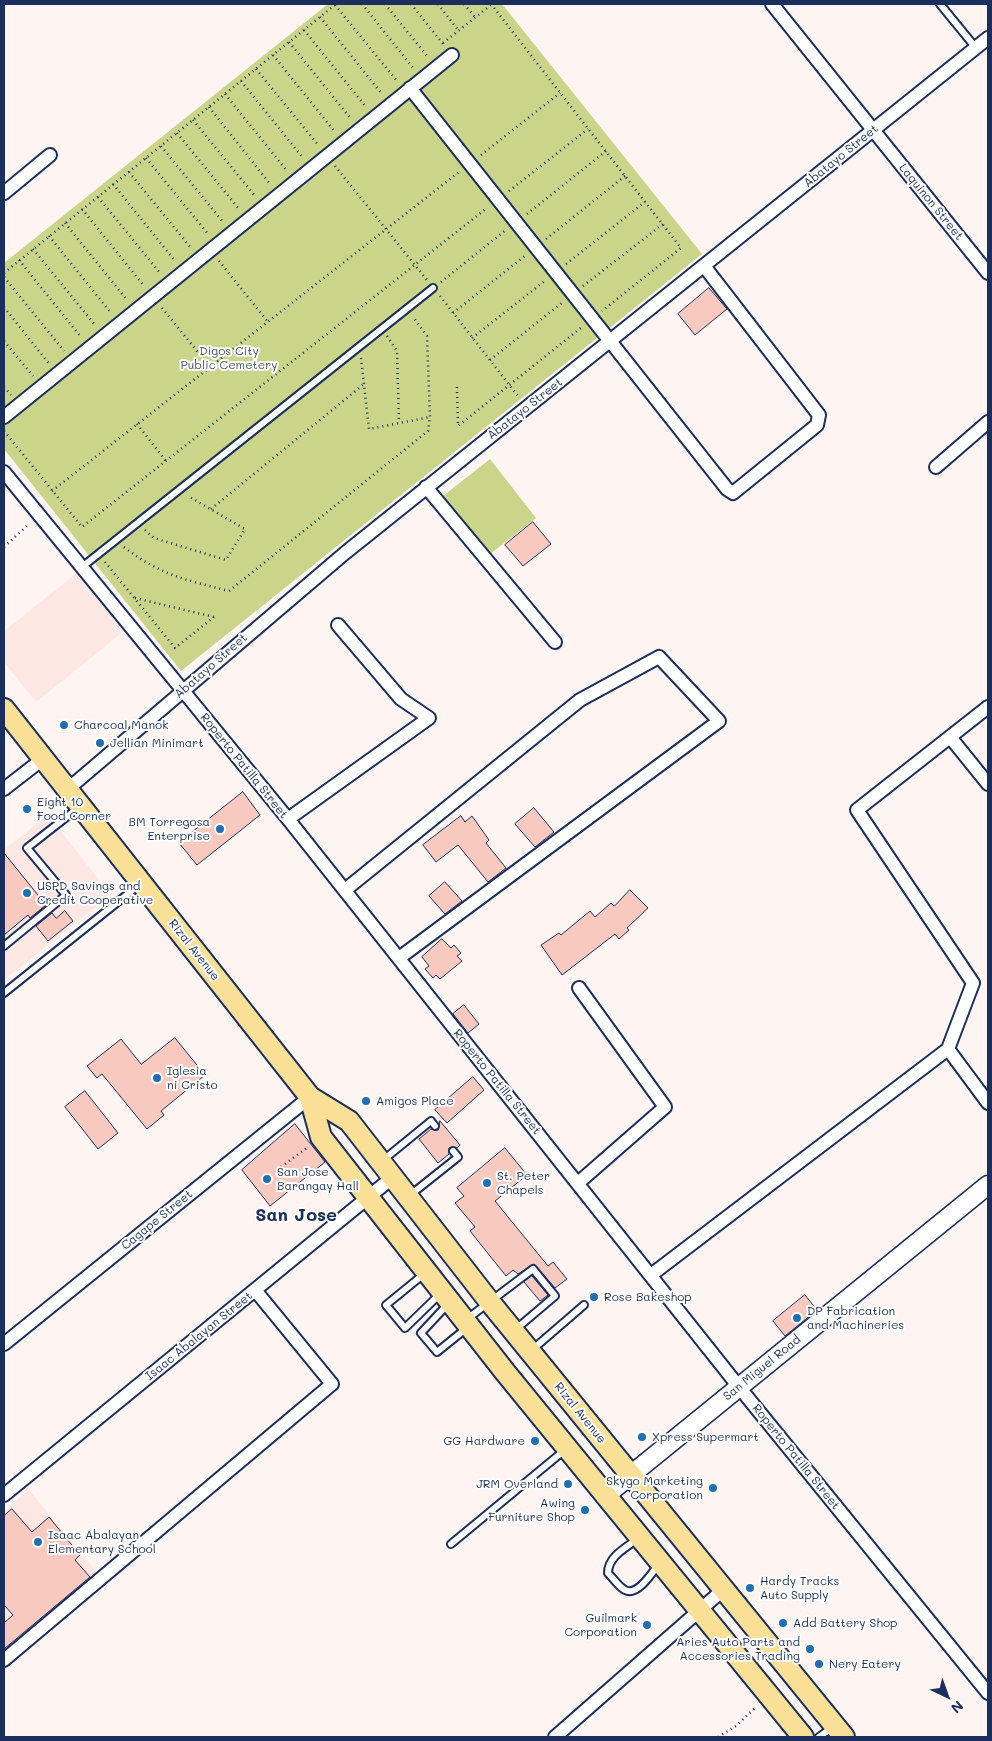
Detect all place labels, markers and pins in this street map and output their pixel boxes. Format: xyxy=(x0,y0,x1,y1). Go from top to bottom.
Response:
place label: Charcoal Manok xyxy=(74,718,169,732)
marker: Charcoal Manok xyxy=(58,719,70,731)
place label: Jellian Minimart xyxy=(110,736,204,750)
marker: Jellian Minimart xyxy=(94,737,106,749)
place label: Eight 10 Food Corner xyxy=(37,795,111,823)
marker: Eight 10 Food Corner xyxy=(21,803,33,815)
place label: BM Torregosa Enterprise xyxy=(128,815,210,843)
marker: BM Torregosa Enterprise xyxy=(214,823,226,835)
place label: USPD Savings and Credit Cooperative xyxy=(37,879,153,907)
marker: USPD Savings and Credit Cooperative xyxy=(21,887,33,899)
place label: Iglesia ni Cristo xyxy=(167,1064,218,1092)
marker: Iglesia ni Cristo xyxy=(151,1072,163,1084)
place label: Amigos Place xyxy=(376,1094,454,1108)
marker: Amigos Place xyxy=(360,1095,372,1107)
place label: San Jose Barangay Hall xyxy=(277,1165,359,1193)
place label: St. Peter Chapels xyxy=(497,1169,550,1197)
marker: San Jose Barangay Hall xyxy=(261,1173,273,1185)
marker: St. Peter Chapels xyxy=(481,1177,493,1189)
place label: Rose Bakeshop xyxy=(604,1290,692,1304)
marker: Rose Bakeshop xyxy=(588,1291,600,1303)
place label: DP Fabrication and Machineries xyxy=(807,1304,904,1332)
marker: DP Fabrication and Machineries xyxy=(791,1312,803,1324)
place label: Xpress Supermart xyxy=(652,1430,759,1444)
marker: Xpress Supermart xyxy=(636,1431,648,1443)
place label: GG Hardware xyxy=(443,1434,525,1448)
marker: GG Hardware xyxy=(529,1435,541,1447)
place label: Skygo Marketing Corporation xyxy=(606,1474,703,1502)
place label: JRM Overland xyxy=(476,1477,558,1491)
marker: JRM Overland xyxy=(562,1478,574,1490)
marker: Skygo Marketing Corporation xyxy=(707,1482,719,1494)
place label: Awing Furniture Shop xyxy=(488,1496,575,1524)
marker: Awing Furniture Shop xyxy=(579,1504,591,1516)
place label: Isaac Abalayan Elementary School xyxy=(48,1528,156,1556)
marker: Isaac Abalayan Elementary School xyxy=(32,1536,44,1548)
place label: Hardy Tracks Auto Supply xyxy=(760,1574,839,1602)
marker: Hardy Tracks Auto Supply xyxy=(744,1582,756,1594)
place label: Guilmark Corporation xyxy=(565,1611,637,1639)
place label: Add Battery Shop xyxy=(793,1616,897,1630)
marker: Add Battery Shop xyxy=(777,1617,789,1629)
marker: Guilmark Corporation xyxy=(641,1619,653,1631)
place label: Aries Auto Parts and Accessories Trading xyxy=(676,1635,800,1663)
marker: Aries Auto Parts and Accessories Trading xyxy=(804,1643,816,1655)
place label: Nery Eatery xyxy=(829,1657,901,1671)
marker: Nery Eatery xyxy=(813,1658,825,1670)

